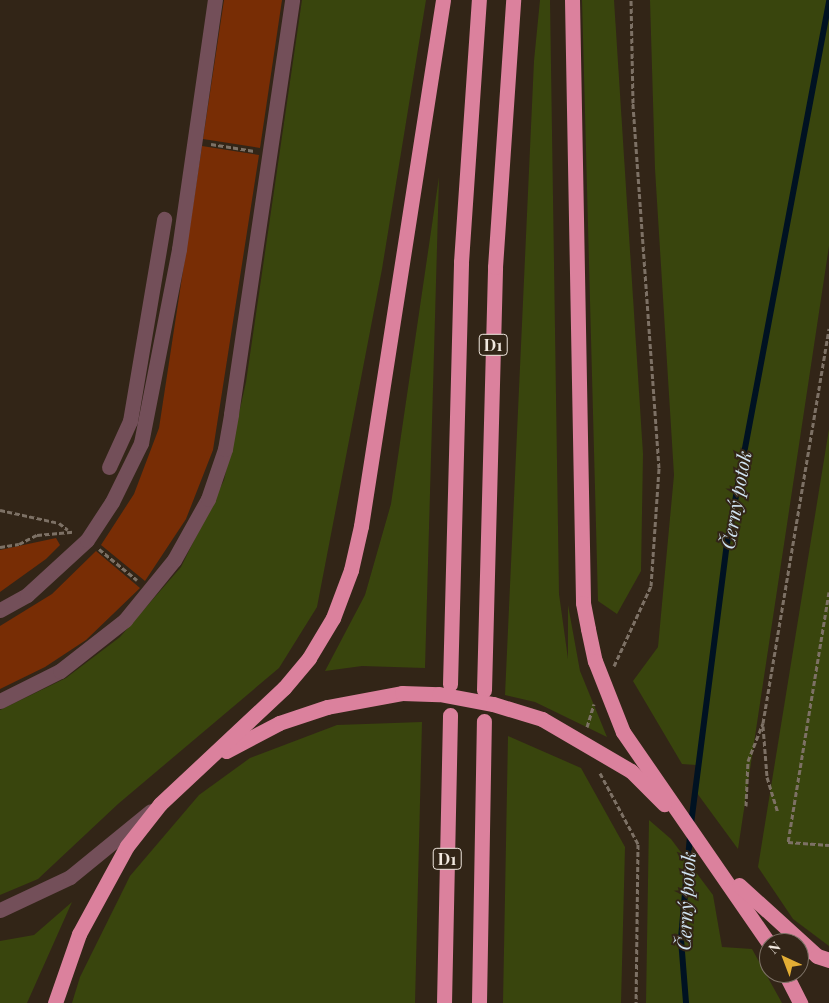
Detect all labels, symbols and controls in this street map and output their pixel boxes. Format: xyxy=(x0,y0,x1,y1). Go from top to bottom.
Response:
road number: D1 xyxy=(478,332,508,358)
water label: Černý potok xyxy=(716,449,756,551)
road number: D1 xyxy=(432,846,462,872)
water label: Černý potok xyxy=(672,851,700,951)
north arrow xyxy=(759,933,809,983)
text: N xyxy=(764,937,784,958)

